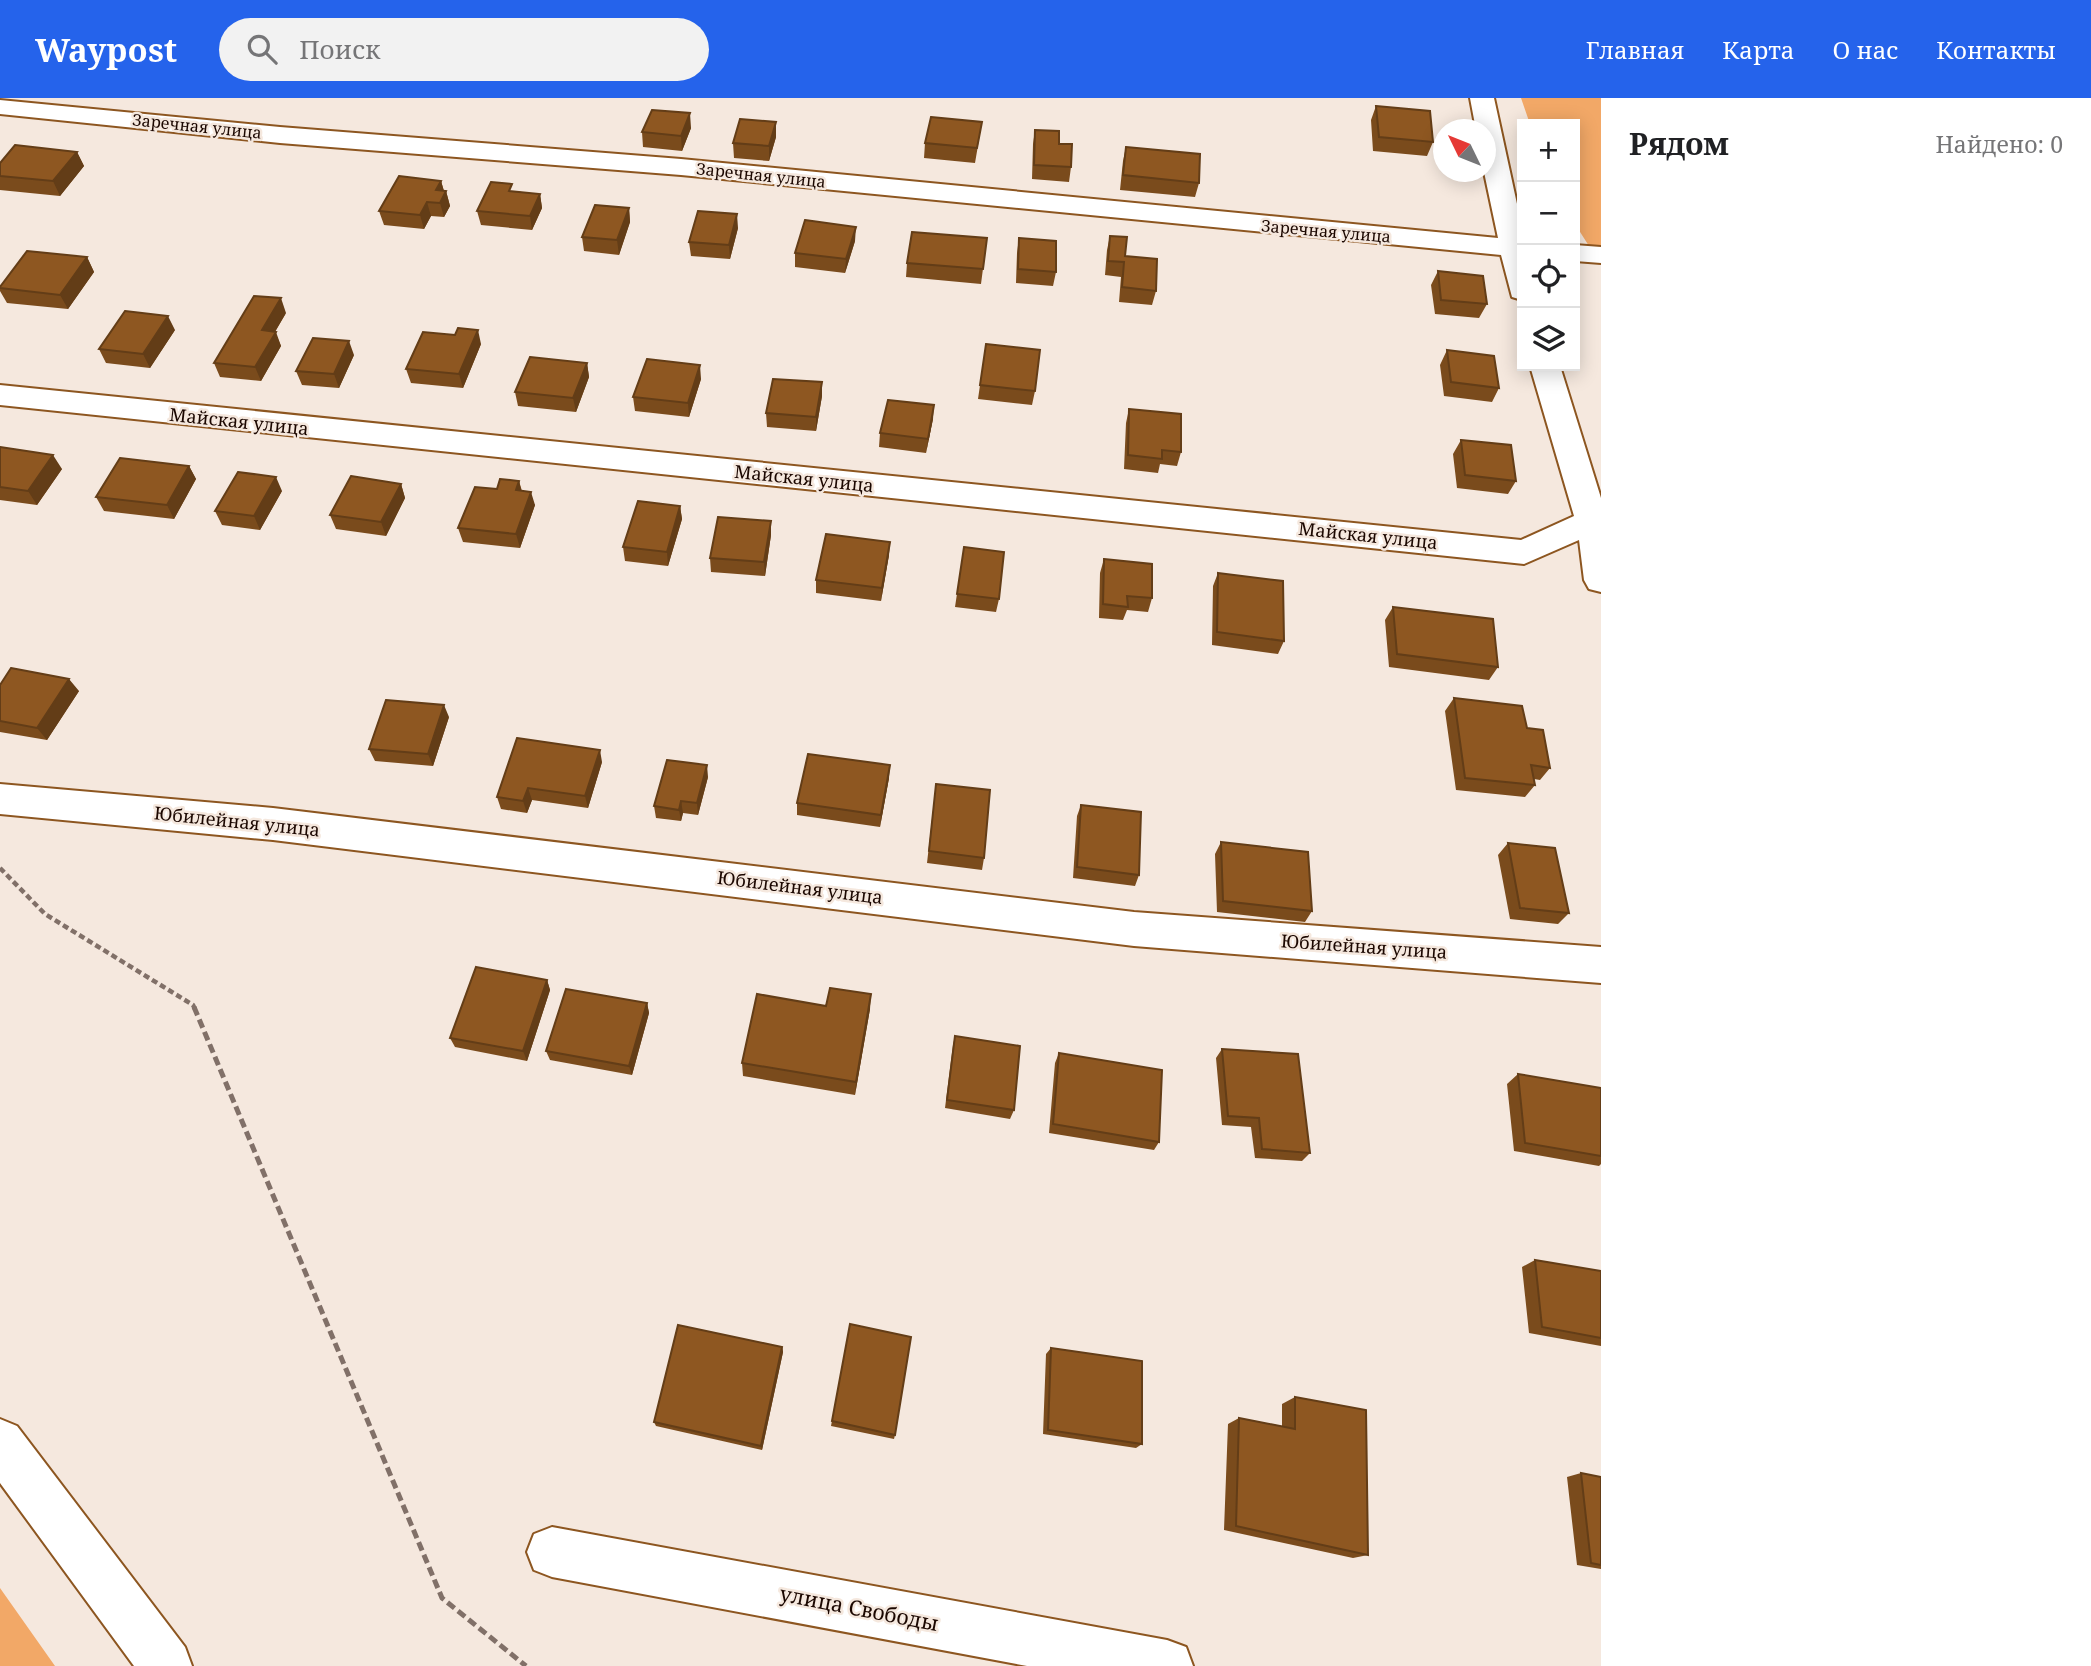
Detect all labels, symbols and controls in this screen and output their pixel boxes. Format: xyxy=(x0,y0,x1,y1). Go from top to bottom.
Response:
search box xyxy=(219,18,709,81)
text: Waypost xyxy=(35,27,177,72)
icon: search xyxy=(243,30,281,68)
text: Поиск xyxy=(299,31,380,67)
text: Главная xyxy=(1586,33,1684,66)
text: Карта xyxy=(1722,33,1795,66)
text: О нас xyxy=(1833,33,1898,66)
text: Контакты xyxy=(1936,33,2056,66)
street label: Заречная улица xyxy=(131,108,263,144)
north arrow xyxy=(1433,119,1496,182)
map controls xyxy=(1517,119,1580,371)
button: + xyxy=(1517,119,1580,182)
text: Рядом xyxy=(1629,123,1729,164)
text: Найдено: 0 xyxy=(1935,128,2063,160)
street label: Заречная улица xyxy=(695,157,827,193)
button: − xyxy=(1517,182,1580,245)
street label: Заречная улица xyxy=(1260,214,1392,248)
button: locate xyxy=(1517,245,1580,308)
button: layers xyxy=(1517,308,1580,371)
street label: Майская улица xyxy=(168,402,310,440)
street label: Майская улица xyxy=(733,459,875,497)
street label: Майская улица xyxy=(1297,516,1439,554)
street label: Юбилейная улица xyxy=(153,800,321,842)
street label: Юбилейная улица xyxy=(716,865,884,909)
street label: Юбилейная улица xyxy=(1280,928,1448,964)
street label: улица Свободы xyxy=(777,1579,941,1637)

